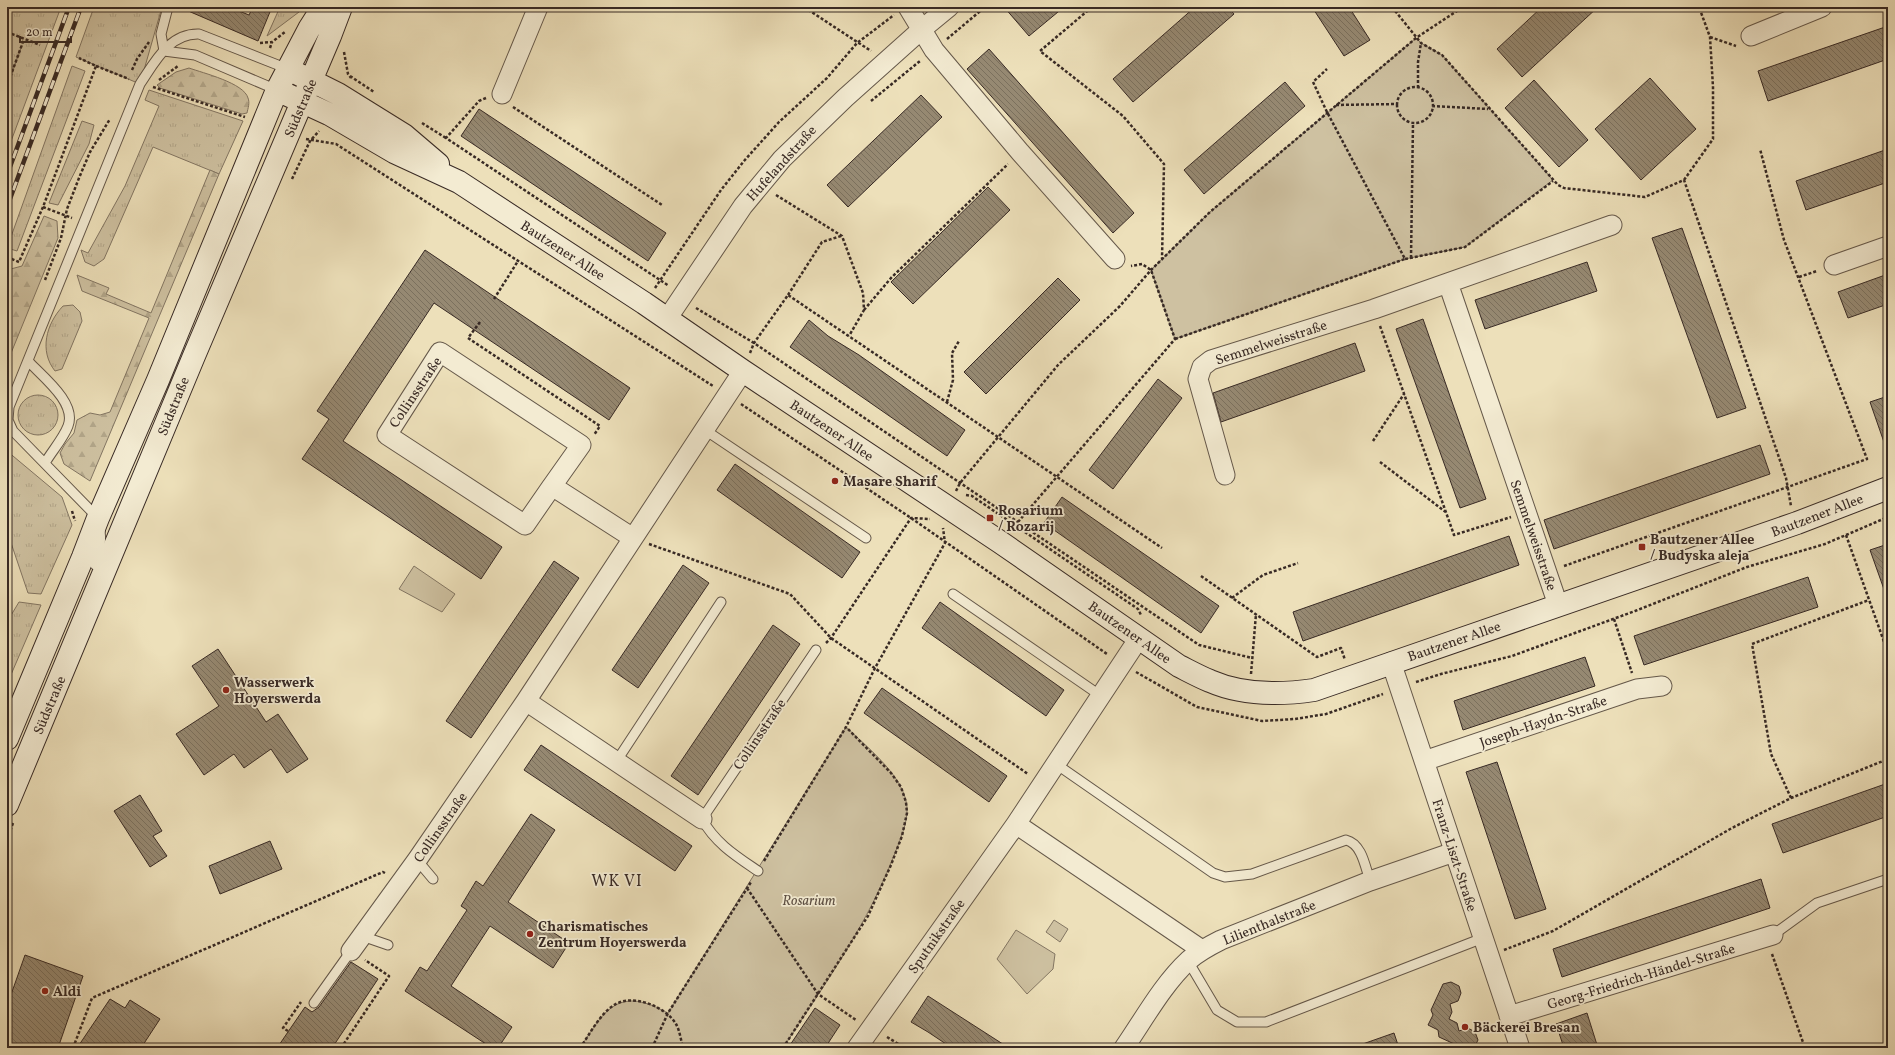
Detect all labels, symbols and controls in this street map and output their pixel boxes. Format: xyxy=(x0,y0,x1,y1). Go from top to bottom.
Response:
scale bar xyxy=(20,18,71,44)
text: 20 m xyxy=(26,25,53,41)
street label: Südstraße xyxy=(280,76,322,141)
street label: Hufelandstraße xyxy=(743,122,822,206)
street label: Bautzener Allee xyxy=(516,217,608,286)
street label: Semmelweisstraße xyxy=(1213,316,1330,370)
street label: Collinsstraße xyxy=(385,353,447,432)
street label: Südstraße xyxy=(154,374,195,439)
street label: Bautzener Allee xyxy=(786,396,877,467)
place label: Masare Sharif xyxy=(843,473,938,492)
marker: Masare Sharif xyxy=(830,476,840,486)
street label: Semmelweisstraße xyxy=(1505,477,1561,594)
street label: Bautzener Allee xyxy=(1769,490,1867,543)
place label: Rosarium / Rozarij xyxy=(998,502,1064,537)
marker: Rosarium / Rozarij xyxy=(985,513,995,523)
place label: Bautzener Allee / Budyska aleja xyxy=(1650,531,1754,566)
marker: Bautzener Allee / Budyska aleja xyxy=(1637,542,1647,552)
street label: Bautzener Allee xyxy=(1084,598,1175,669)
street label: Bautzener Allee xyxy=(1405,617,1504,667)
street label: Südstraße xyxy=(29,673,71,738)
place label: Wasserwerk Hoyerswerda xyxy=(234,674,321,709)
marker: Wasserwerk Hoyerswerda xyxy=(221,685,231,695)
street label: Joseph-Haydn-Straße xyxy=(1477,692,1610,753)
street label: Collinsstraße xyxy=(729,695,791,774)
street label: Collinsstraße xyxy=(410,788,473,867)
street label: Franz-Liszt-Straße xyxy=(1426,797,1481,914)
district label: WK VI xyxy=(591,871,643,893)
park label: Rosarium xyxy=(782,892,836,911)
street label: Sputnikstraße xyxy=(904,895,970,978)
street label: Lilienthalstraße xyxy=(1220,896,1319,951)
place label: Charismatisches Zentrum Hoyerswerda xyxy=(538,918,687,953)
marker: Charismatisches Zentrum Hoyerswerda xyxy=(525,929,535,939)
street label: Georg-Friedrich-Händel-Straße xyxy=(1545,940,1738,1015)
place label: Aldi xyxy=(53,983,81,1002)
marker: Aldi xyxy=(40,986,50,996)
place label: Bäckerei Bresan xyxy=(1473,1019,1580,1038)
marker: Bäckerei Bresan xyxy=(1460,1022,1470,1032)

